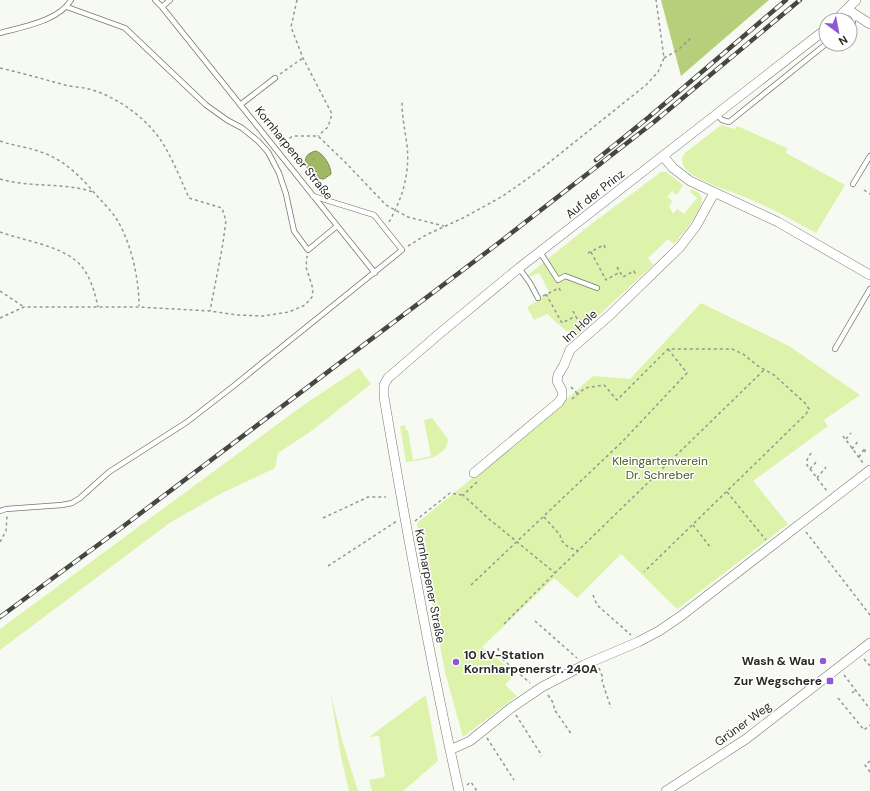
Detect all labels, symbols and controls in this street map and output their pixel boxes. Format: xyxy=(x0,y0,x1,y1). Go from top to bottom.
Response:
north arrow xyxy=(818,12,858,52)
text: N xyxy=(836,32,850,49)
street label: Kornharpener Straße xyxy=(251,103,337,203)
street label: Auf der Prinz xyxy=(562,166,628,222)
street label: Im Hole xyxy=(559,306,601,346)
park label: Kleingartenverein Dr. Schreber xyxy=(612,453,708,483)
street label: Kornharpener Straße xyxy=(411,528,449,645)
place label: 10 kV-Station Kornharpenerstr. 240A xyxy=(464,647,598,677)
place label: Wash & Wau xyxy=(742,653,815,669)
marker: Wash & Wau xyxy=(818,656,828,666)
marker: 10 kV-Station Kornharpenerstr. 240A xyxy=(451,657,461,667)
place label: Zur Wegschere xyxy=(734,673,822,689)
marker: Zur Wegschere xyxy=(825,676,835,686)
street label: Grüner Weg xyxy=(712,698,775,750)

